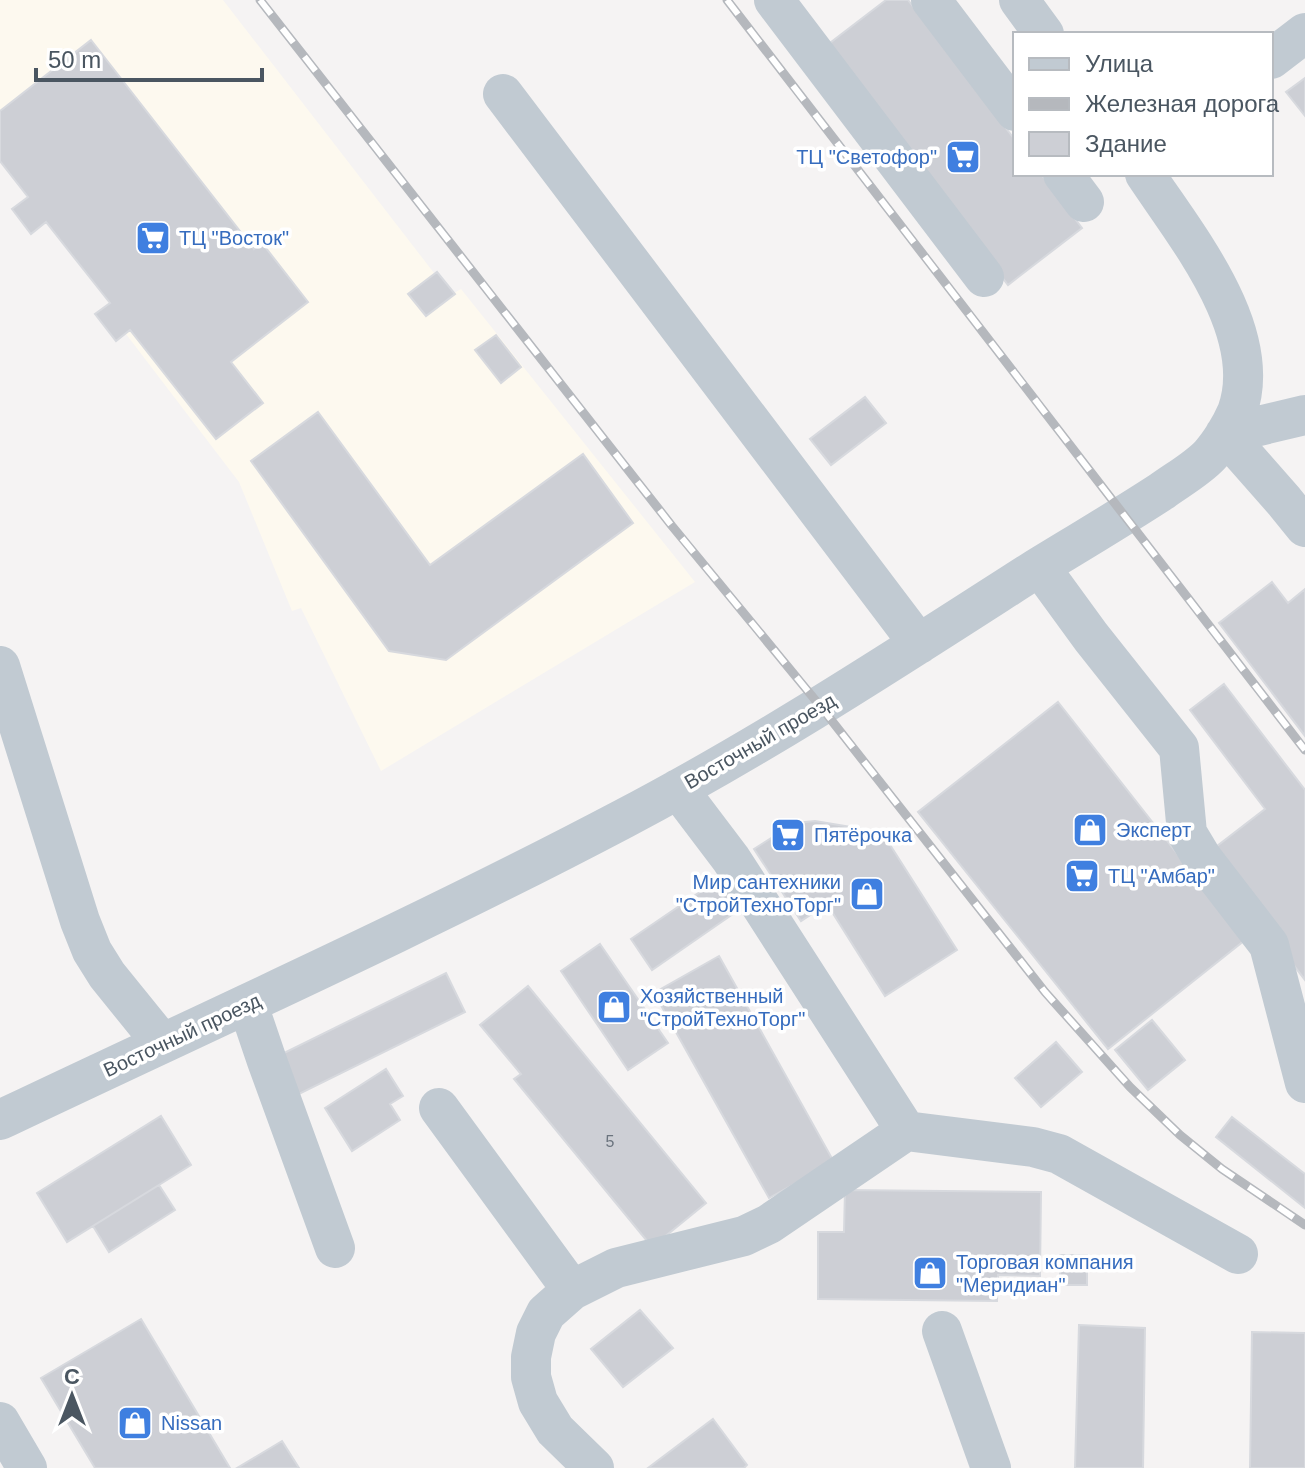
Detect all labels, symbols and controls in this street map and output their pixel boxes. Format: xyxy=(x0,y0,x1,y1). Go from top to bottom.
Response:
scale bar xyxy=(36,32,262,82)
legend xyxy=(1013,32,1273,176)
text: 50 m xyxy=(48,46,101,73)
text: Улица xyxy=(1085,50,1154,77)
text: Железная дорога xyxy=(1085,90,1280,117)
text: Здание xyxy=(1085,130,1167,157)
supermarket icon: ТЦ "Светофор" xyxy=(944,138,982,176)
place label: ТЦ "Светофор" xyxy=(796,146,937,168)
supermarket icon: ТЦ "Восток" xyxy=(134,219,172,257)
place label: ТЦ "Восток" xyxy=(179,227,289,249)
street label: Восточный проезд xyxy=(681,689,840,793)
shop icon: Эксперт xyxy=(1071,811,1109,849)
supermarket icon: Пятёрочка xyxy=(769,816,807,854)
place label: Эксперт xyxy=(1116,819,1191,841)
place label: Пятёрочка xyxy=(814,824,913,846)
supermarket icon: ТЦ "Амбар" xyxy=(1063,857,1101,895)
place label: ТЦ "Амбар" xyxy=(1108,865,1215,887)
place label: Мир сантехники "СтройТехноТорг" xyxy=(676,871,841,916)
shop icon: Мир сантехники "СтройТехноТорг" xyxy=(848,875,886,913)
place label: Хозяйственный "СтройТехноТорг" xyxy=(640,985,805,1030)
shop icon: Хозяйственный "СтройТехноТорг" xyxy=(595,988,633,1026)
street label: Восточный проезд xyxy=(100,989,264,1081)
house number: 5 xyxy=(606,1133,615,1150)
place label: Торговая компания "Меридиан" xyxy=(956,1251,1134,1296)
shop icon: Торговая компания "Меридиан" xyxy=(911,1254,949,1292)
north arrow xyxy=(32,1356,112,1436)
text: С xyxy=(64,1364,80,1389)
shop icon: Nissan xyxy=(116,1404,154,1442)
place label: Nissan xyxy=(161,1412,222,1434)

